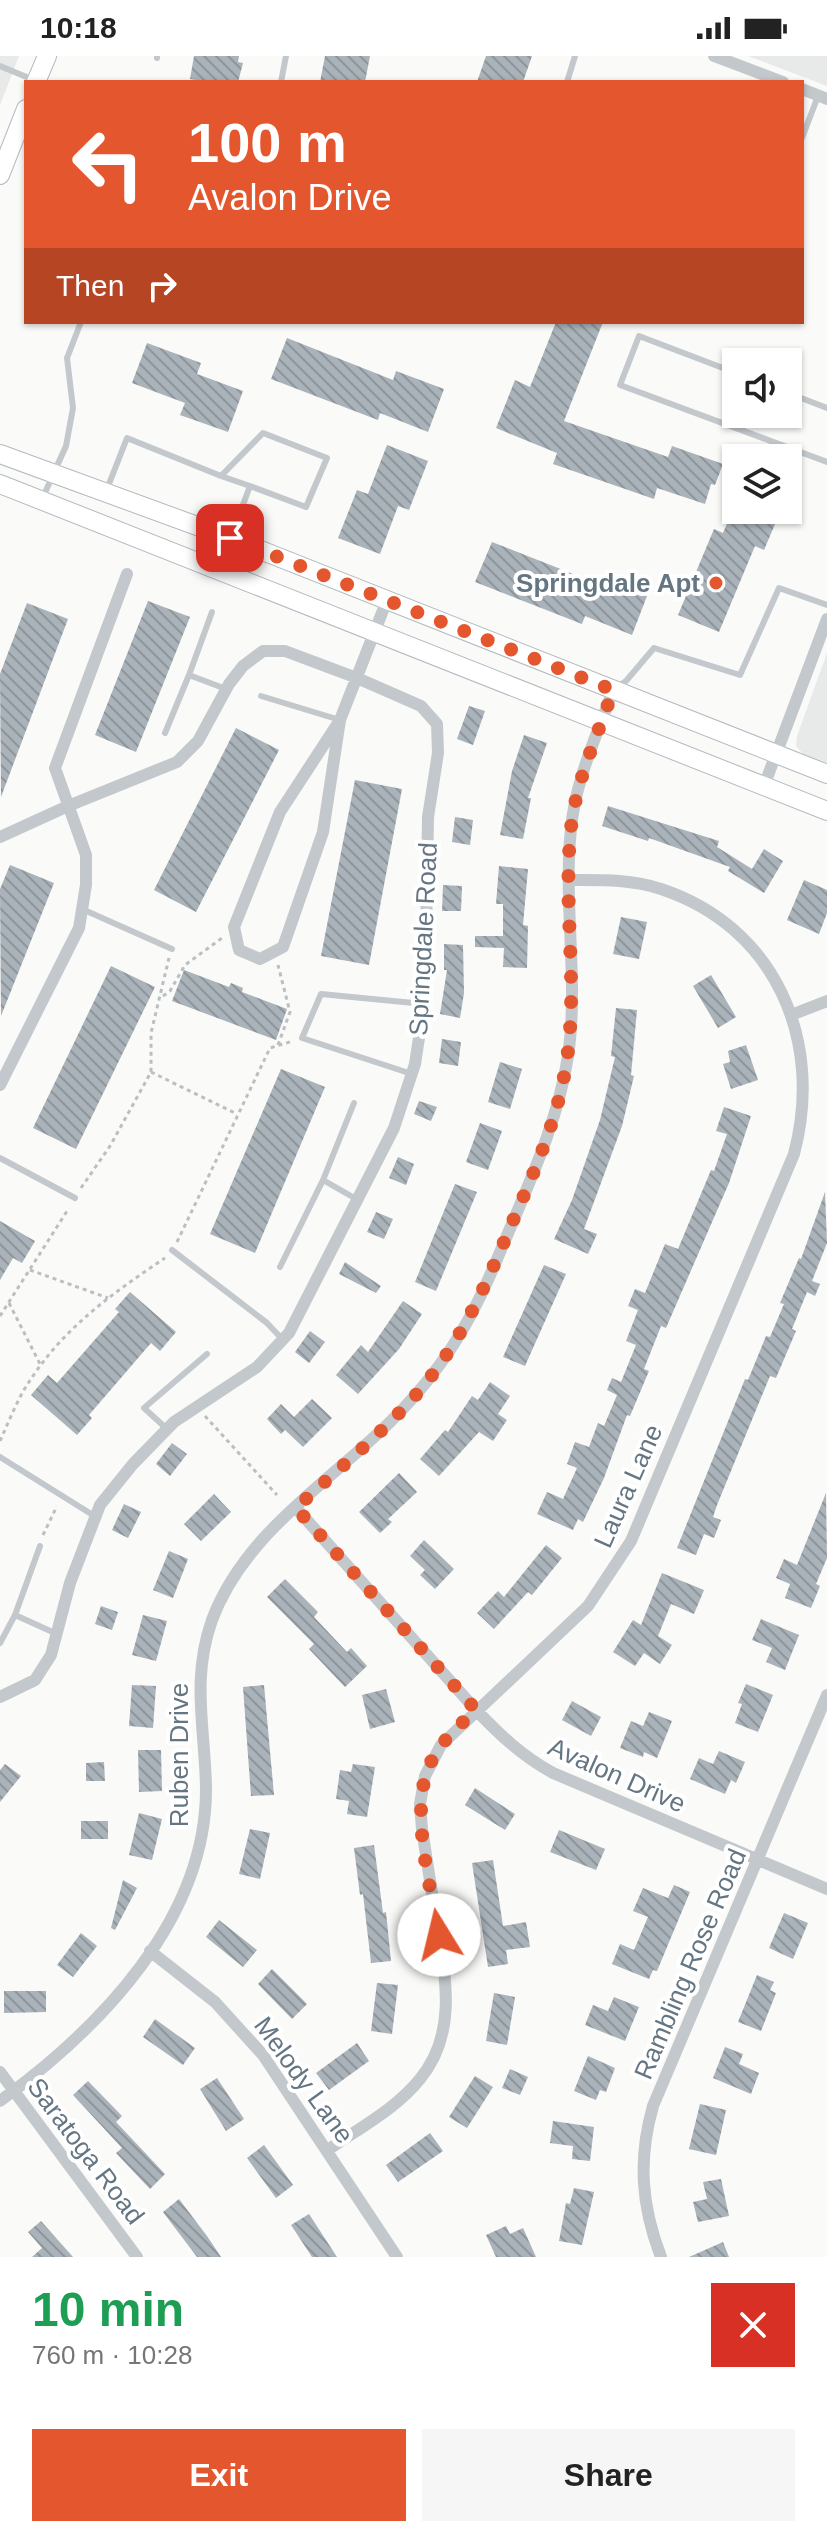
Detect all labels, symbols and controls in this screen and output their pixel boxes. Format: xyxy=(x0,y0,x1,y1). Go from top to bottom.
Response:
text: 10:18 xyxy=(40,11,117,44)
text: 100 m xyxy=(188,111,347,174)
icon: left xyxy=(56,112,160,216)
text: Avalon Drive xyxy=(188,177,391,218)
icon: right xyxy=(140,264,184,308)
text: Then xyxy=(56,269,124,302)
map controls xyxy=(722,348,802,524)
button: sound xyxy=(722,348,802,428)
button: layers xyxy=(722,444,802,524)
pin xyxy=(196,504,264,572)
icon: arrive xyxy=(208,516,252,560)
place label: Springdale Apt xyxy=(516,568,700,598)
marker: Springdale Apt xyxy=(707,574,725,592)
street label: Springdale Road xyxy=(403,841,443,1037)
street label: Laura Lane xyxy=(588,1420,668,1552)
street label: Ruben Drive xyxy=(164,1683,194,1827)
street label: Avalon Drive xyxy=(544,1731,690,1819)
street label: Rambling Rose Road xyxy=(628,1844,752,2084)
position arrow xyxy=(397,1893,481,1977)
street label: Melody Lane xyxy=(248,2011,360,2149)
street label: Saratoga Road xyxy=(21,2072,151,2230)
text: 10 min xyxy=(32,2283,184,2336)
button: close xyxy=(711,2283,795,2367)
text: 760 m · 10:28 xyxy=(32,2340,192,2370)
button: Exit xyxy=(32,2429,406,2521)
button: Share xyxy=(422,2429,795,2521)

